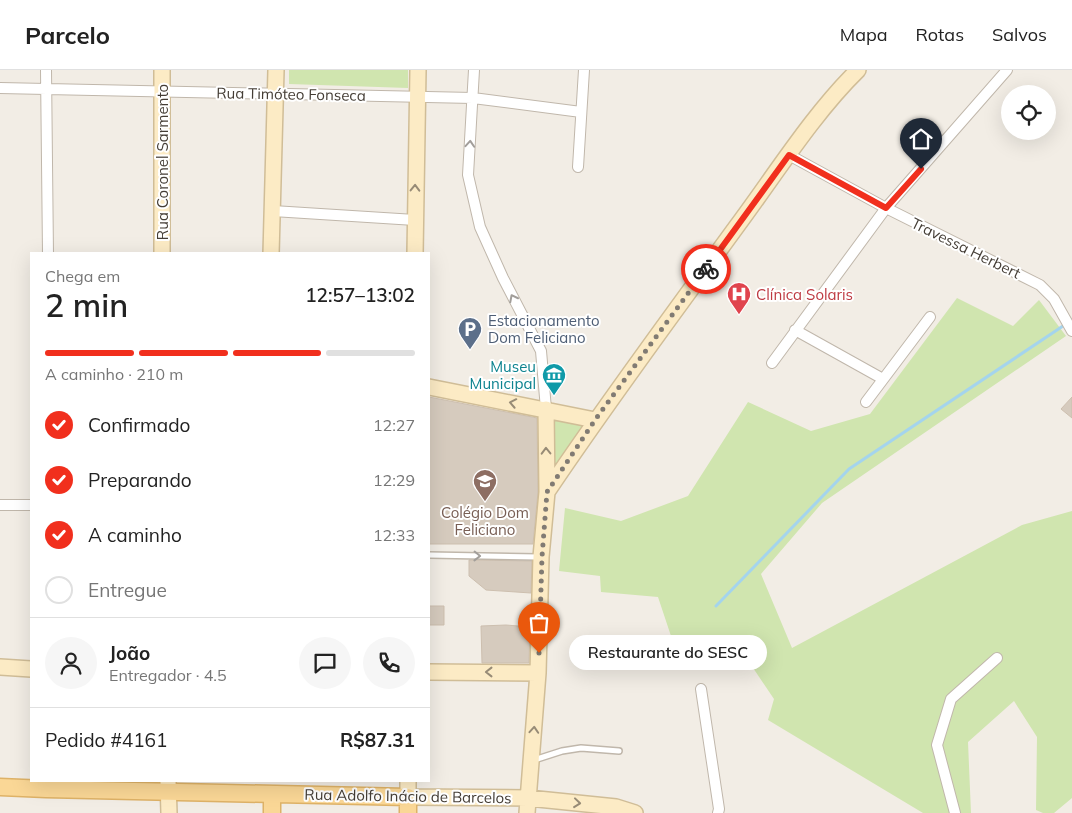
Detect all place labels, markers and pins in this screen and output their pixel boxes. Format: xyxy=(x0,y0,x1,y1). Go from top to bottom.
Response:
pin xyxy=(900,118,942,169)
hospital icon: Clínica Solaris xyxy=(726,281,752,315)
place label: Clínica Solaris xyxy=(756,285,853,304)
place label: Estacionamento Dom Feliciano xyxy=(488,311,600,347)
parking icon: Estacionamento Dom Feliciano xyxy=(457,316,483,350)
place label: Museu Municipal xyxy=(470,357,536,393)
museum icon: Museu Municipal xyxy=(541,362,567,396)
school or university icon: Colégio Dom Feliciano xyxy=(472,468,498,502)
place label: Colégio Dom Feliciano xyxy=(441,503,529,539)
pin xyxy=(518,602,560,653)
callout: Restaurante do SESC xyxy=(569,636,766,670)

